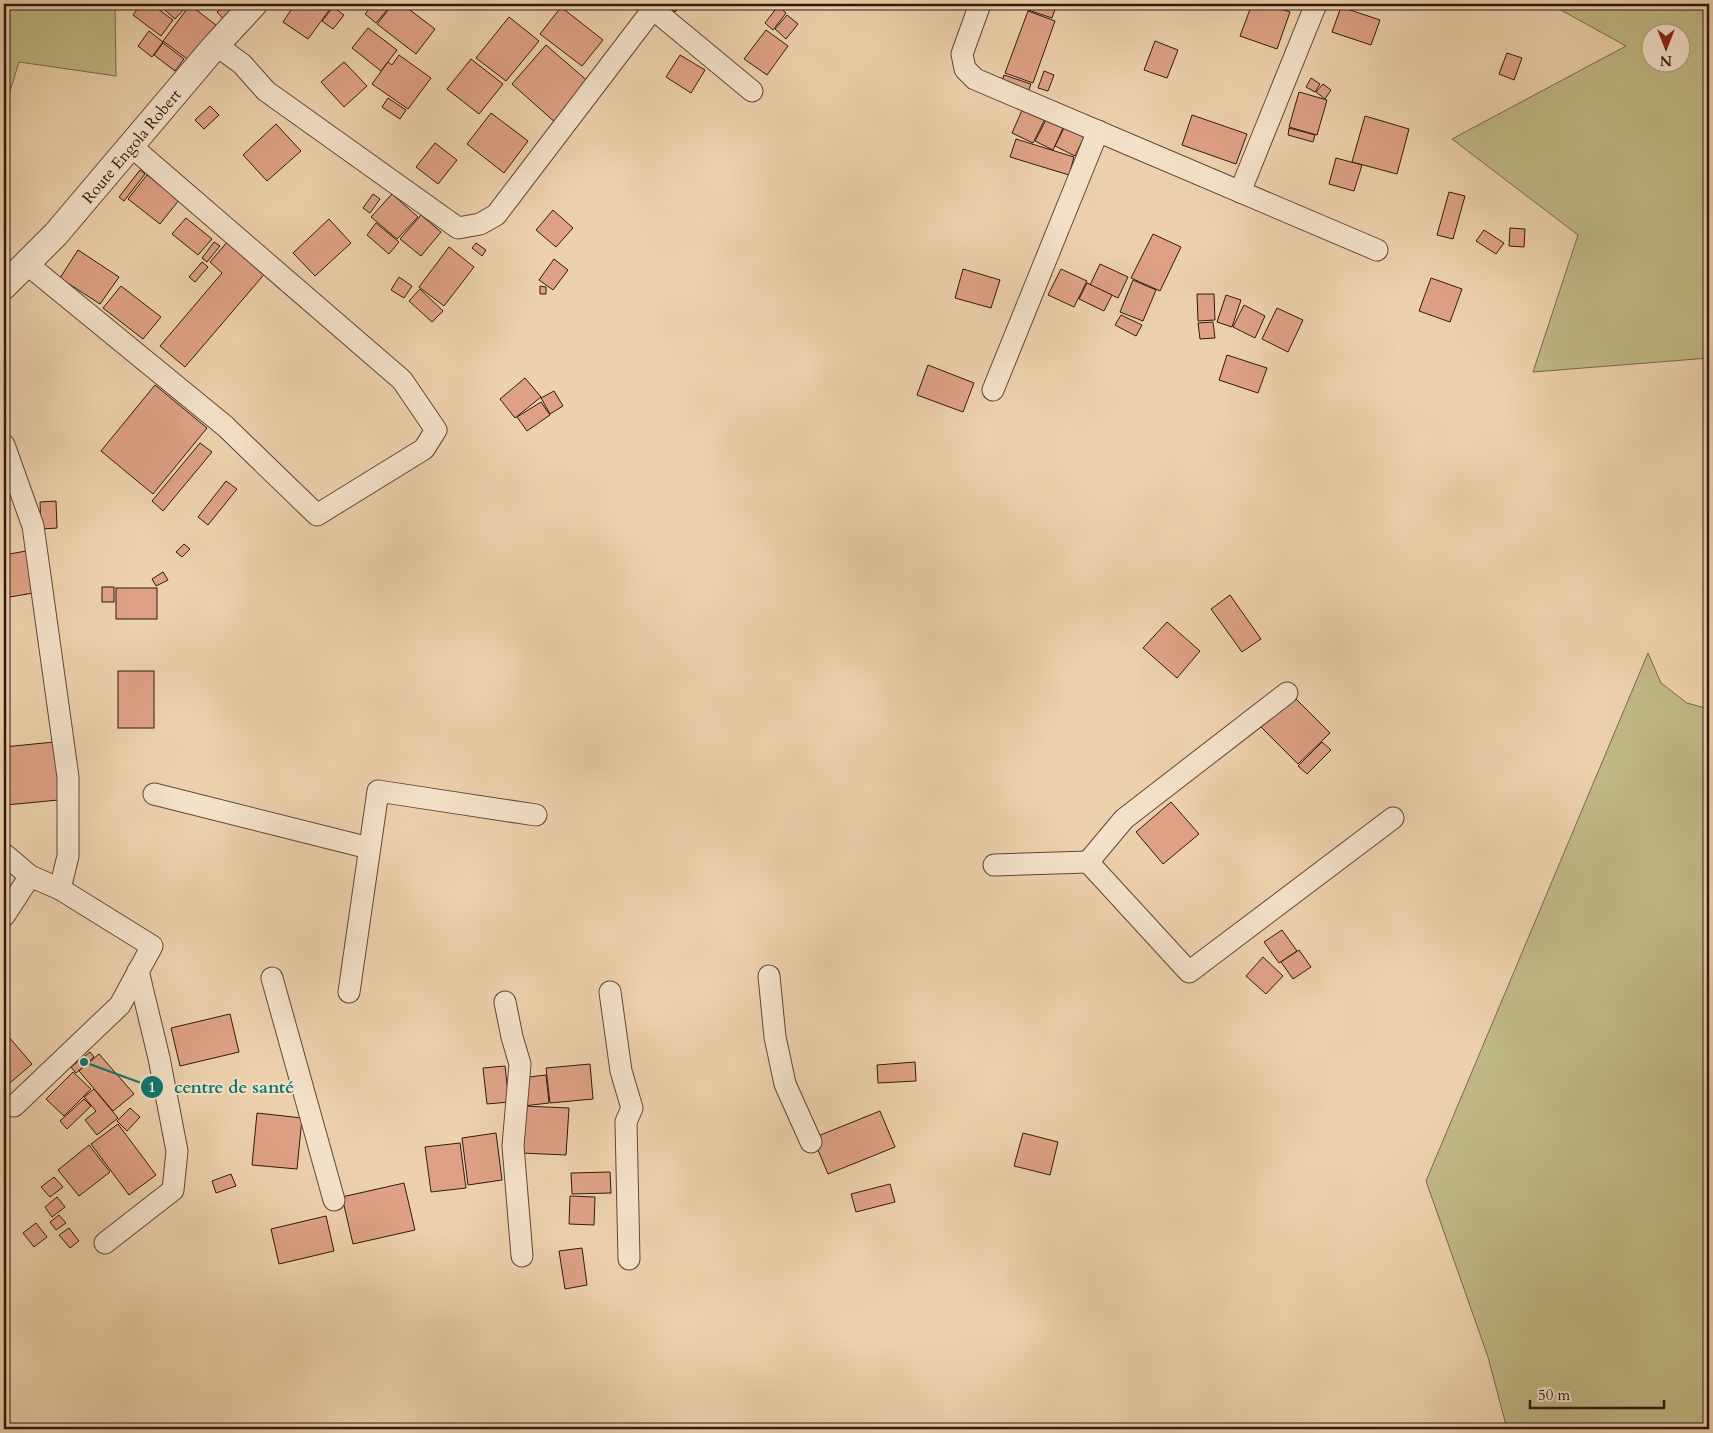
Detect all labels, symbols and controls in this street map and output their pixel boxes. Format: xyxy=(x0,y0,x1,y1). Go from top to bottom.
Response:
north arrow xyxy=(1640,22,1690,72)
text: N xyxy=(1660,51,1672,70)
street label: Route Engola Robert xyxy=(77,85,186,209)
callout: centre de santé xyxy=(139,1070,305,1103)
text: centre de santé xyxy=(174,1075,294,1100)
text: 1 xyxy=(148,1077,156,1097)
scale bar xyxy=(1530,1378,1664,1410)
text: 50 m xyxy=(1538,1385,1570,1405)

